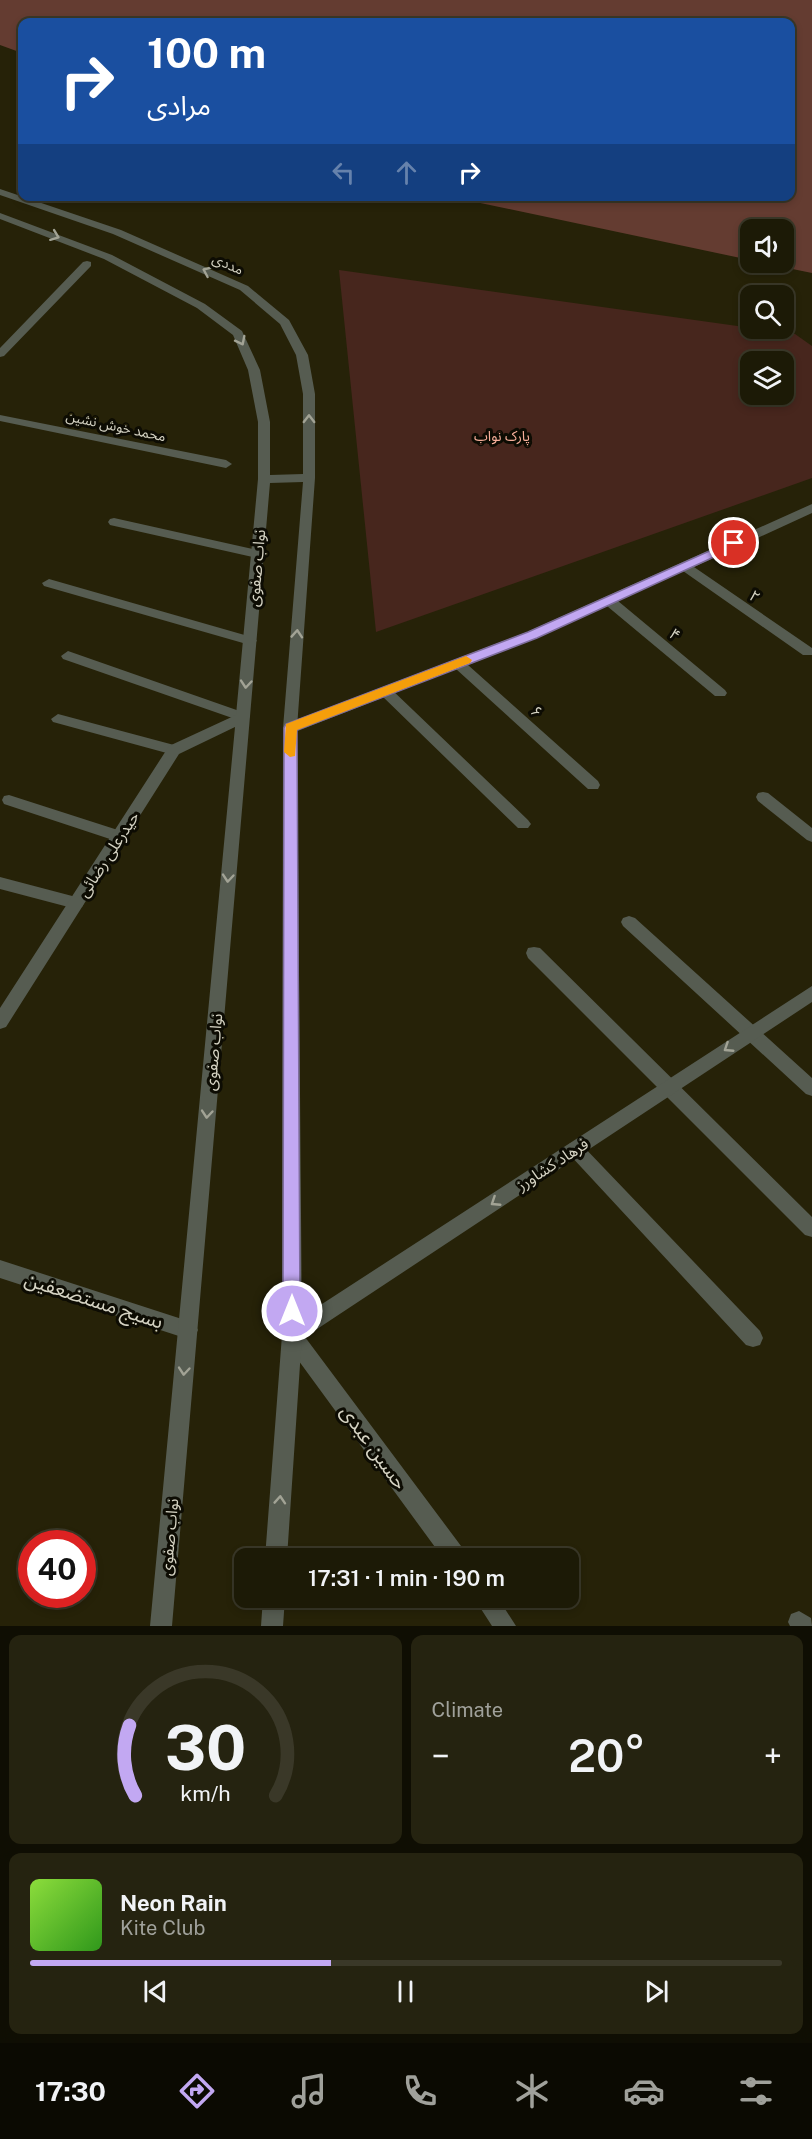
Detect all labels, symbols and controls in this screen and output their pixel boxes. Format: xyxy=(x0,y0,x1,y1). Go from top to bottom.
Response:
text: 100 m xyxy=(147,28,266,77)
icon: right xyxy=(48,42,126,120)
text: مرادی xyxy=(147,89,211,121)
icon: left xyxy=(327,156,360,189)
icon: ahead xyxy=(390,156,423,189)
icon: right xyxy=(453,156,486,189)
map controls xyxy=(740,219,794,405)
button: sound xyxy=(740,219,794,273)
one-way arrow xyxy=(49,229,60,242)
street label: مددی xyxy=(210,250,246,279)
one-way arrow xyxy=(203,267,214,279)
button: search xyxy=(740,285,794,339)
one-way arrow xyxy=(233,334,245,345)
button: layers xyxy=(740,351,794,405)
street label: محمد خوش نشین xyxy=(64,408,167,445)
one-way arrow xyxy=(303,415,315,424)
park label: پارک نواب xyxy=(474,428,530,446)
pin xyxy=(708,517,759,568)
icon: arrive xyxy=(717,526,750,559)
street label: نواب صفوی xyxy=(244,529,269,607)
street label: ۲ xyxy=(746,586,764,607)
street label: ۴ xyxy=(665,624,684,645)
one-way arrow xyxy=(290,629,303,638)
one-way arrow xyxy=(240,679,253,688)
street label: ۶ xyxy=(527,701,546,721)
street label: حیدرعلی رضائی xyxy=(74,808,143,901)
one-way arrow xyxy=(222,873,235,882)
street label: نواب صفوی xyxy=(201,1013,226,1091)
one-way arrow xyxy=(724,1041,734,1053)
one-way arrow xyxy=(201,1109,214,1118)
street label: فرهاد کشاورز xyxy=(512,1134,592,1195)
one-way arrow xyxy=(490,1194,501,1205)
street label: بسیج مستضعفین xyxy=(21,1266,166,1337)
position arrow xyxy=(260,1279,324,1343)
one-way arrow xyxy=(178,1366,191,1375)
street label: حسین عبدی xyxy=(335,1400,413,1494)
one-way arrow xyxy=(274,1496,287,1505)
street label: نواب صفوی xyxy=(157,1498,182,1576)
speed limit sign: 40 xyxy=(18,1530,96,1608)
text: 17:31 · 1 min · 190 m xyxy=(308,1565,505,1591)
text: Climate xyxy=(432,1698,503,1722)
text: 30 xyxy=(164,1711,246,1784)
text: 20° xyxy=(568,1729,645,1782)
text: − xyxy=(432,1737,450,1775)
text: + xyxy=(764,1737,782,1775)
text: km/h xyxy=(180,1782,230,1807)
text: Neon Rain xyxy=(120,1890,227,1916)
text: Kite Club xyxy=(120,1916,205,1940)
icon: previous xyxy=(139,1975,172,2008)
icon: pause xyxy=(389,1975,422,2008)
icon: next xyxy=(640,1975,673,2008)
icon: directions xyxy=(176,2070,218,2112)
icon: music xyxy=(288,2070,330,2112)
icon: phone xyxy=(399,2070,441,2112)
icon: climate xyxy=(511,2070,553,2112)
icon: car xyxy=(623,2070,665,2112)
icon: filters xyxy=(735,2070,777,2112)
text: 17:30 xyxy=(35,2075,106,2107)

